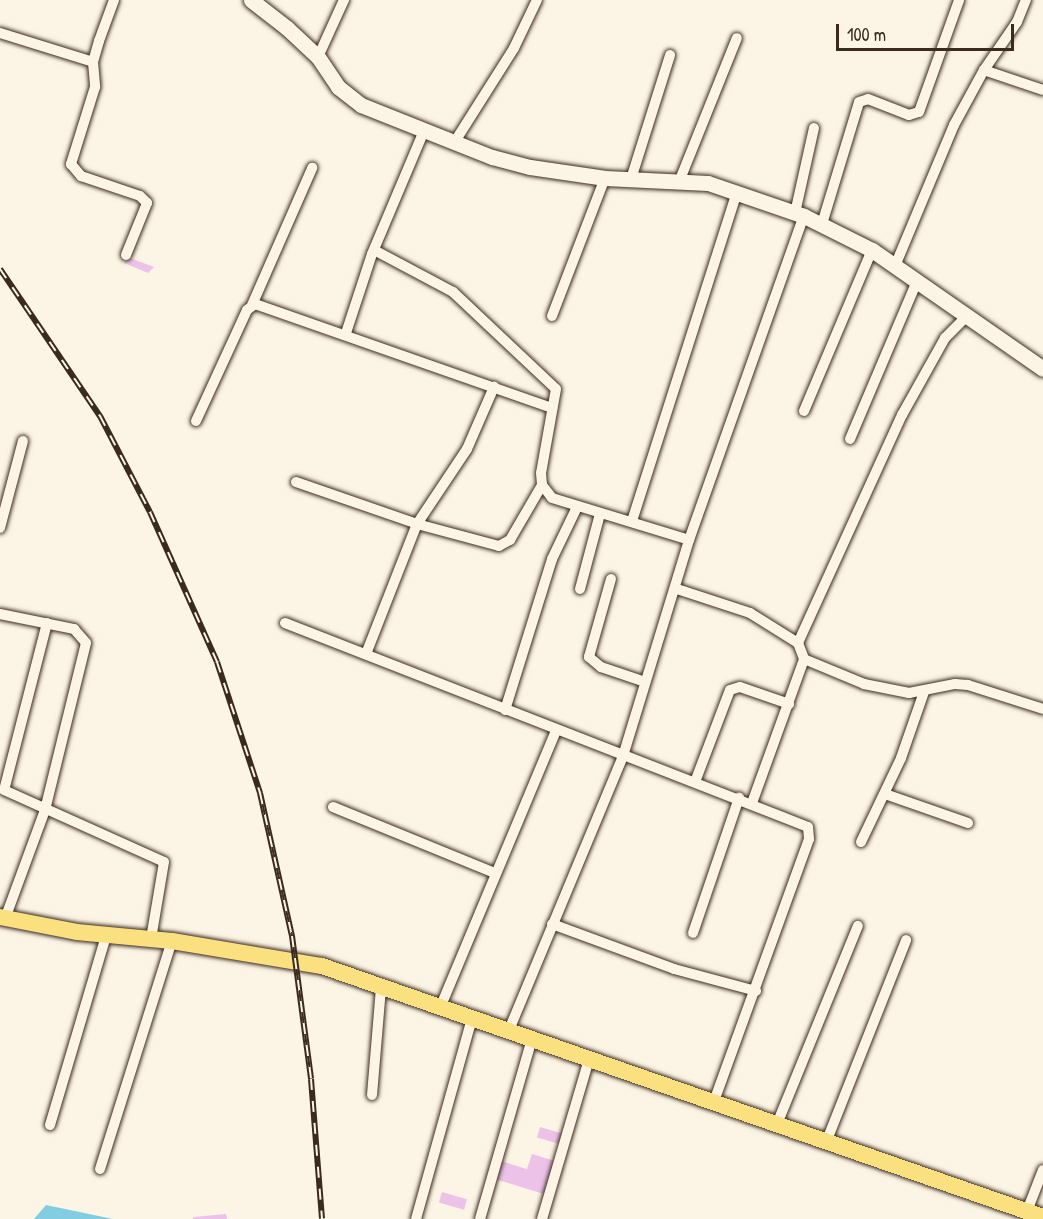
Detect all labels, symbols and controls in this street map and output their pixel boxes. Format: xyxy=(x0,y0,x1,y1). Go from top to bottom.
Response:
scale bar xyxy=(839,12,1018,50)
text: 100 m xyxy=(847,22,886,47)

